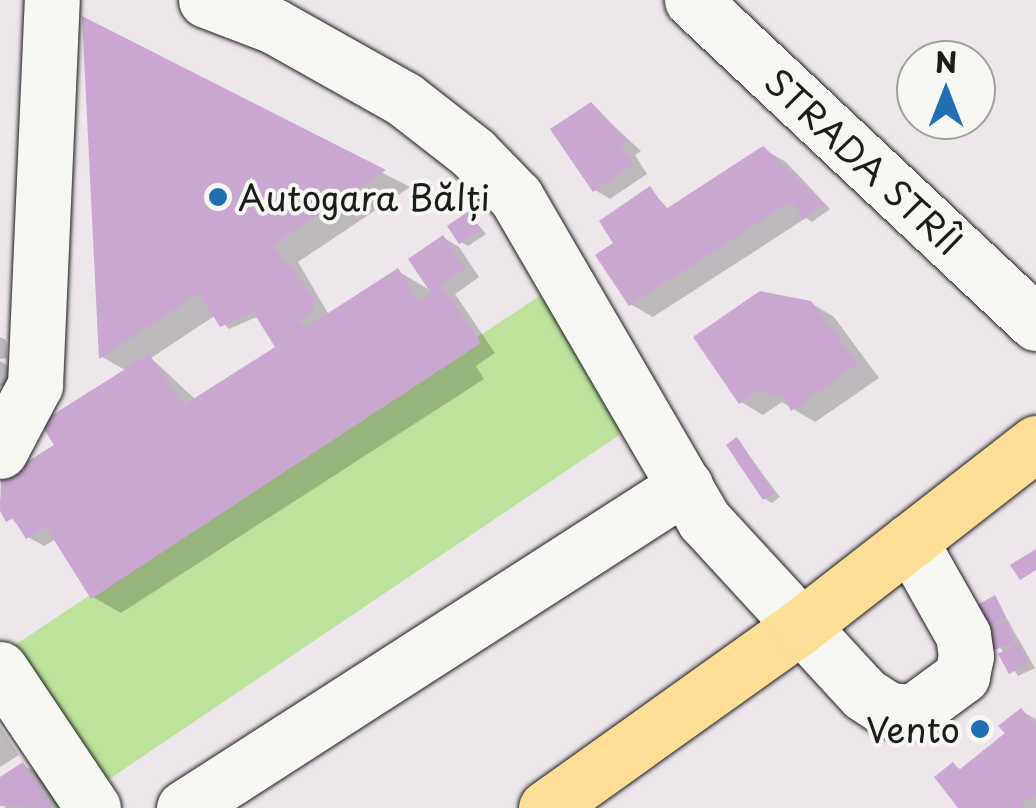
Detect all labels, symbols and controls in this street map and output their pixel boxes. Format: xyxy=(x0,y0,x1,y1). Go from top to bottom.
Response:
north arrow xyxy=(896,40,996,140)
text: N xyxy=(935,40,957,83)
street label: STRADA STRÎI xyxy=(757,59,971,263)
place label: Autogara Bălți xyxy=(238,176,491,218)
marker: Autogara Bălți xyxy=(207,186,229,208)
place label: Vento xyxy=(866,708,960,750)
marker: Vento xyxy=(969,718,991,740)

